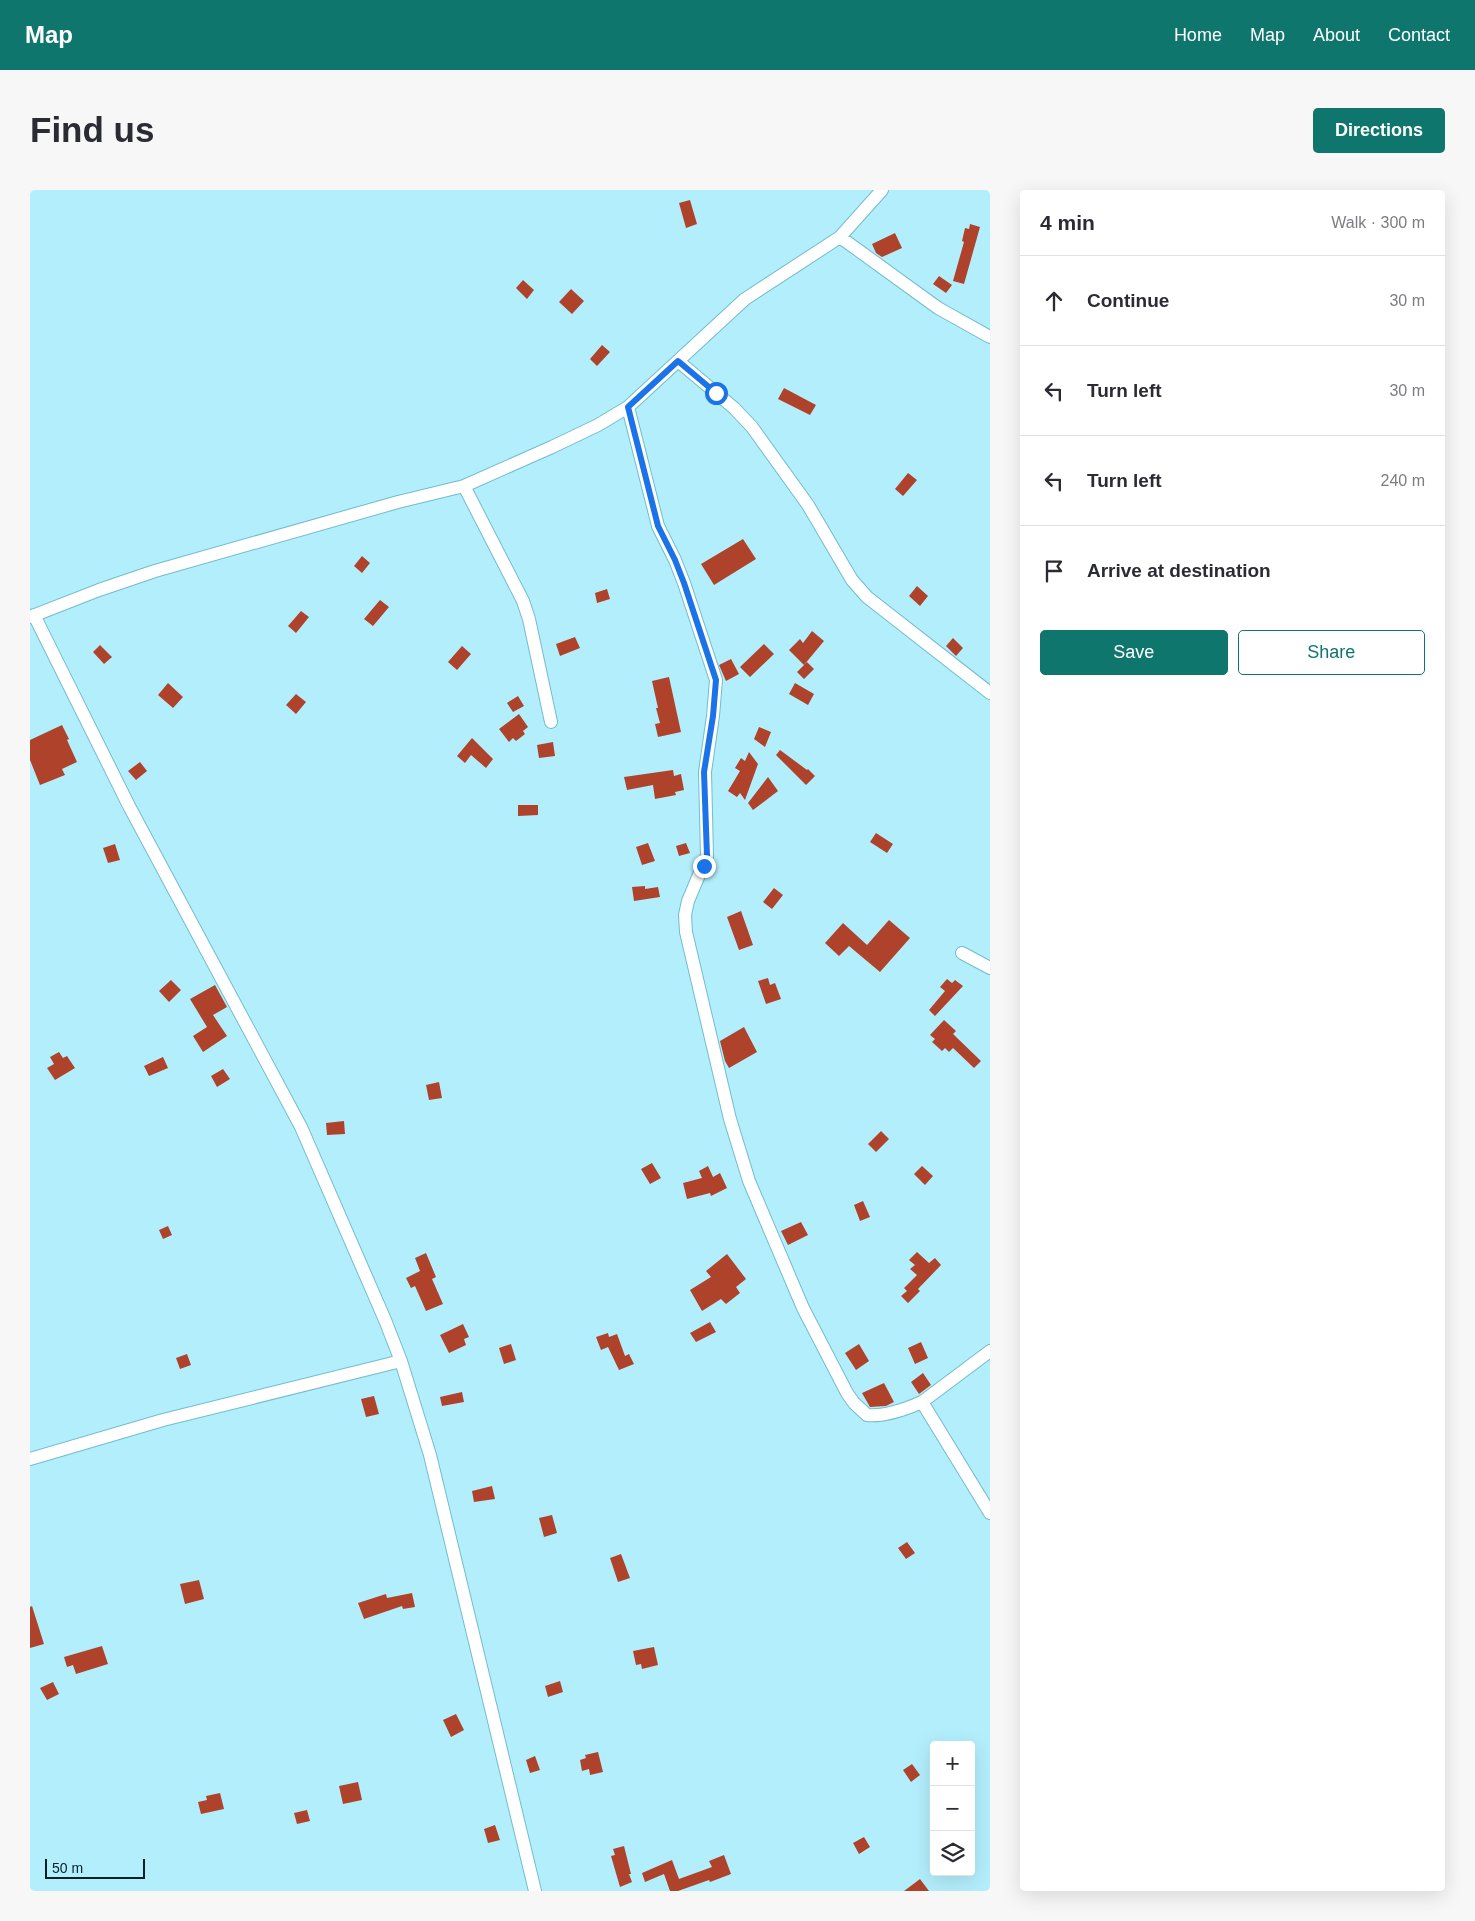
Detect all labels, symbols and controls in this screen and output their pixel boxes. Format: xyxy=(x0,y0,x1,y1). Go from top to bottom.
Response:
text: Map xyxy=(25,21,73,48)
text: Home xyxy=(1174,25,1222,45)
text: Map xyxy=(1250,25,1285,45)
text: About xyxy=(1313,25,1360,45)
text: Contact xyxy=(1388,25,1450,45)
button: Directions xyxy=(1313,108,1445,153)
text: Find us xyxy=(30,110,154,149)
text: 4 min xyxy=(1040,211,1095,234)
text: Walk · 300 m xyxy=(1331,214,1425,231)
icon: ahead xyxy=(1040,287,1068,315)
text: Continue xyxy=(1087,290,1169,311)
text: 30 m xyxy=(1389,292,1425,309)
icon: left xyxy=(1040,377,1068,405)
text: Turn left xyxy=(1087,380,1162,401)
route start xyxy=(705,382,728,405)
text: 30 m xyxy=(1389,382,1425,399)
icon: left xyxy=(1040,467,1068,495)
text: Turn left xyxy=(1087,470,1162,491)
text: 240 m xyxy=(1381,472,1425,489)
icon: arrive xyxy=(1040,557,1068,585)
text: Arrive at destination xyxy=(1087,560,1271,581)
button: Save xyxy=(1040,630,1228,675)
button: Share xyxy=(1238,630,1425,675)
route end xyxy=(693,855,716,878)
map controls xyxy=(930,1741,975,1876)
button: + xyxy=(930,1741,975,1786)
button: − xyxy=(930,1786,975,1831)
button: layers xyxy=(930,1831,975,1876)
scale bar xyxy=(45,1856,145,1879)
text: 50 m xyxy=(52,1860,83,1876)

